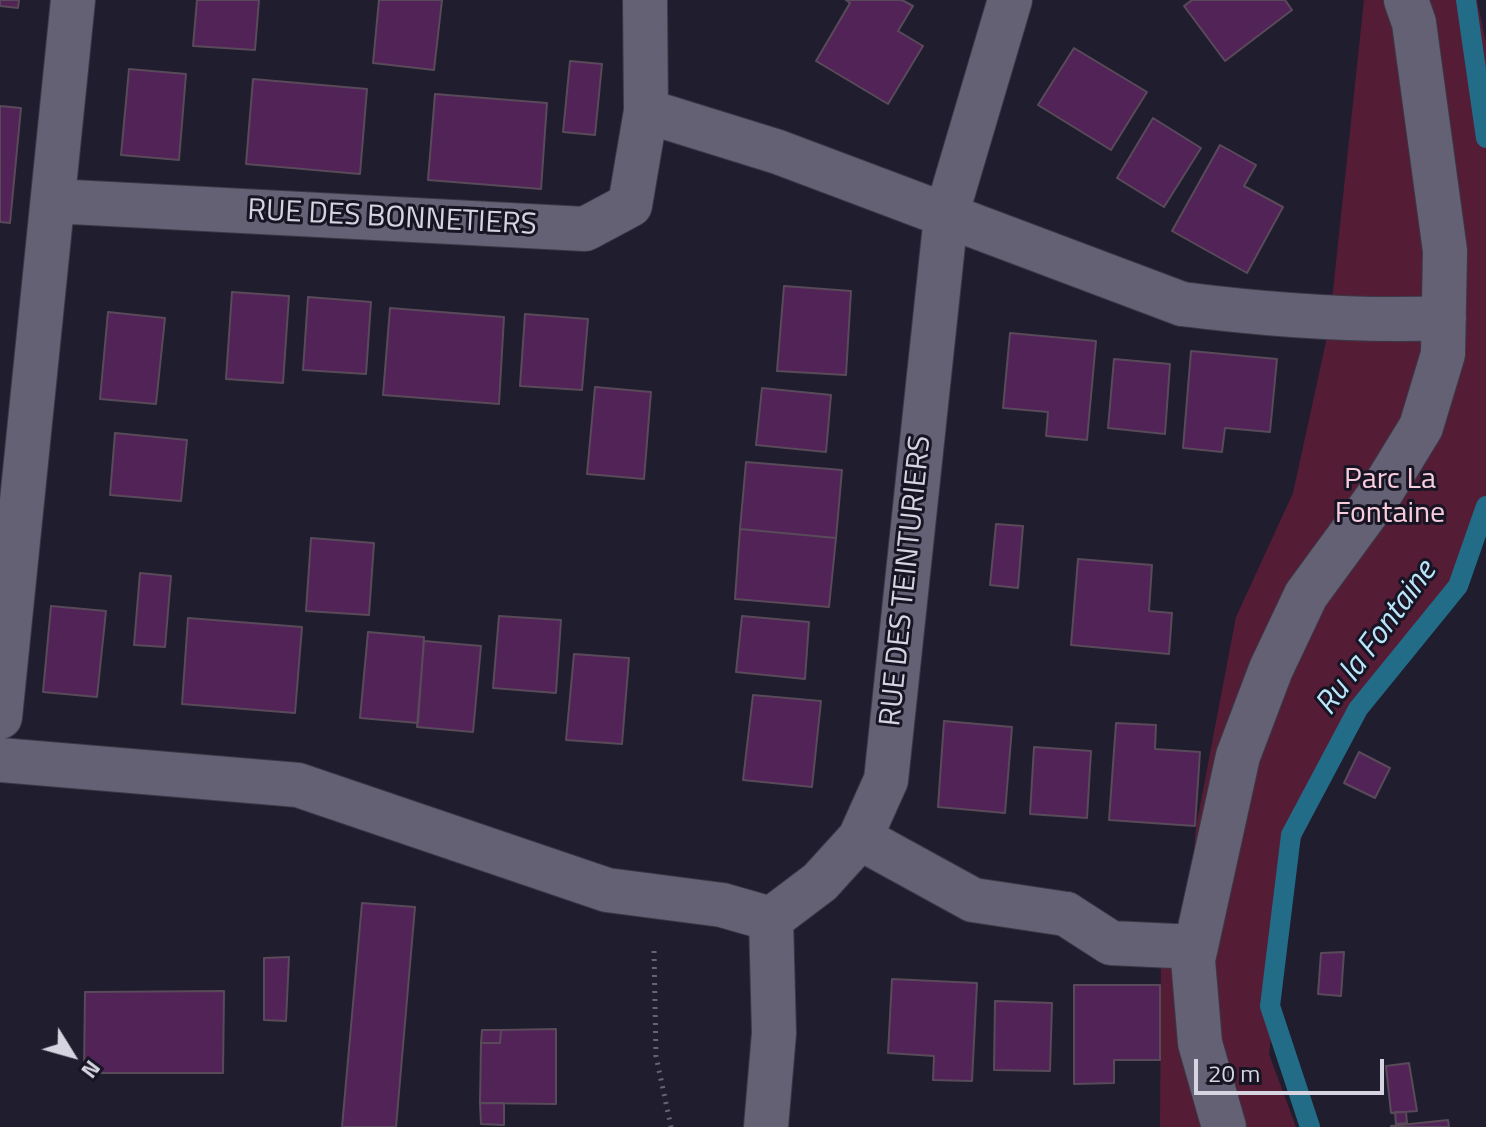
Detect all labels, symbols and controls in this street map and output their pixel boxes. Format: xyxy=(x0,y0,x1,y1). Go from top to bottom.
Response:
street label: RUE DES BONNETIERS xyxy=(246,193,538,245)
street label: RUE DES TEINTURIERS xyxy=(874,434,940,728)
park label: Parc La Fontaine xyxy=(1335,463,1445,534)
water label: Ru la Fontaine xyxy=(1308,554,1446,724)
north arrow xyxy=(32,1015,112,1095)
scale bar xyxy=(1198,1043,1388,1093)
text: N xyxy=(73,1053,109,1086)
text: 20 m xyxy=(1208,1055,1260,1091)

